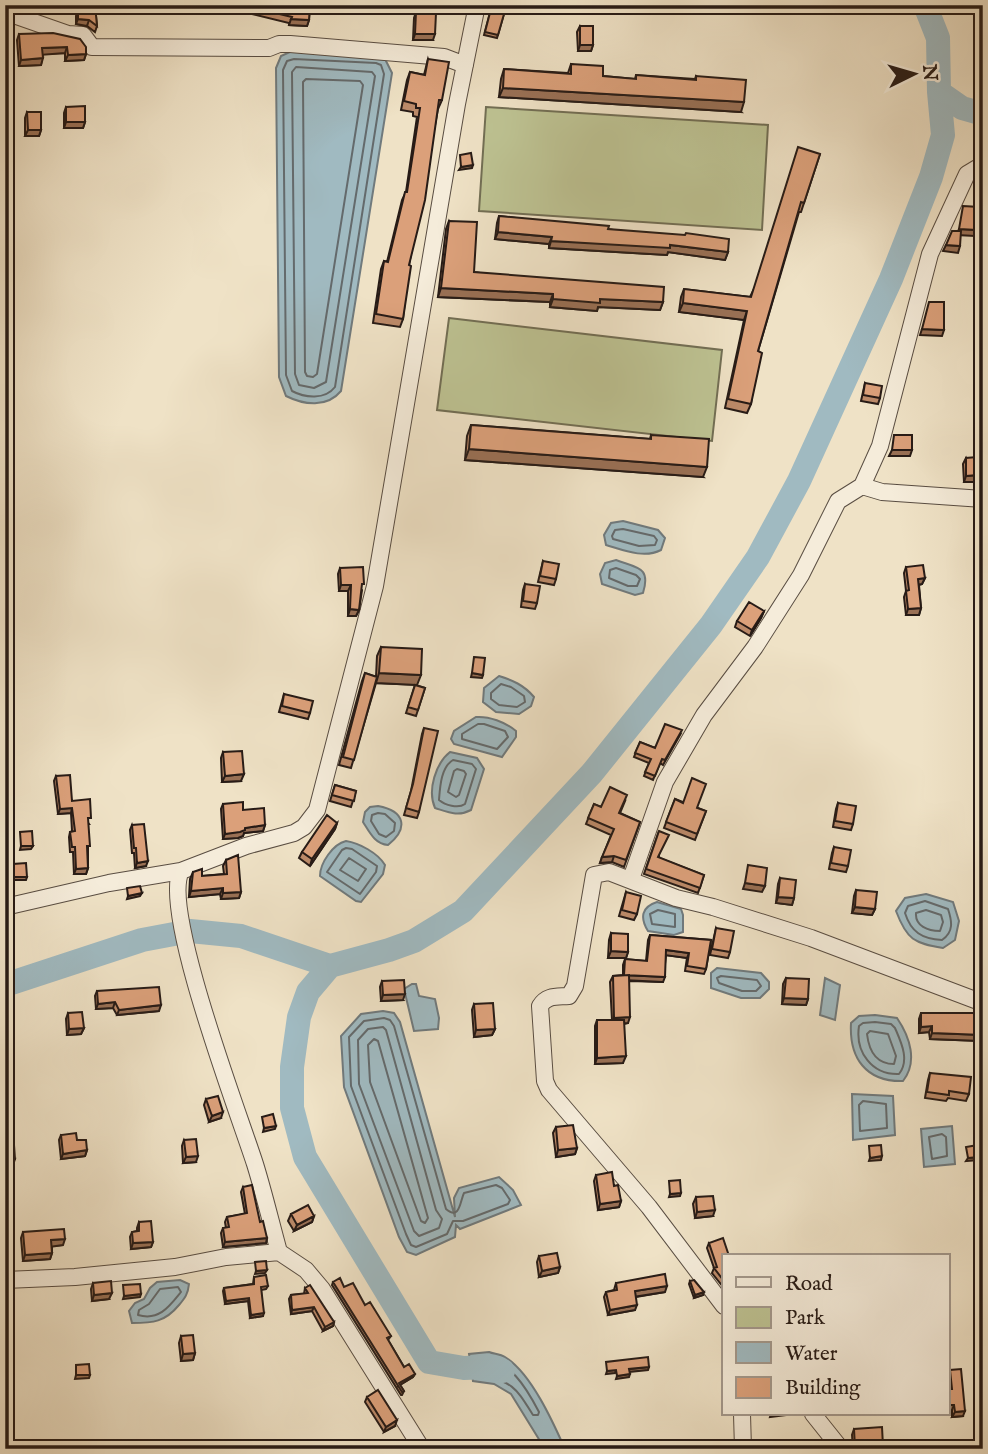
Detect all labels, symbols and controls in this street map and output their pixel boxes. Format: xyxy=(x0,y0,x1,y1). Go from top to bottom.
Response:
north arrow xyxy=(880,38,950,108)
text: N xyxy=(916,62,942,82)
legend xyxy=(722,1254,950,1416)
text: Road xyxy=(785,1271,833,1298)
text: Park xyxy=(785,1305,826,1332)
text: Water xyxy=(785,1341,838,1368)
text: Building xyxy=(785,1375,861,1402)

